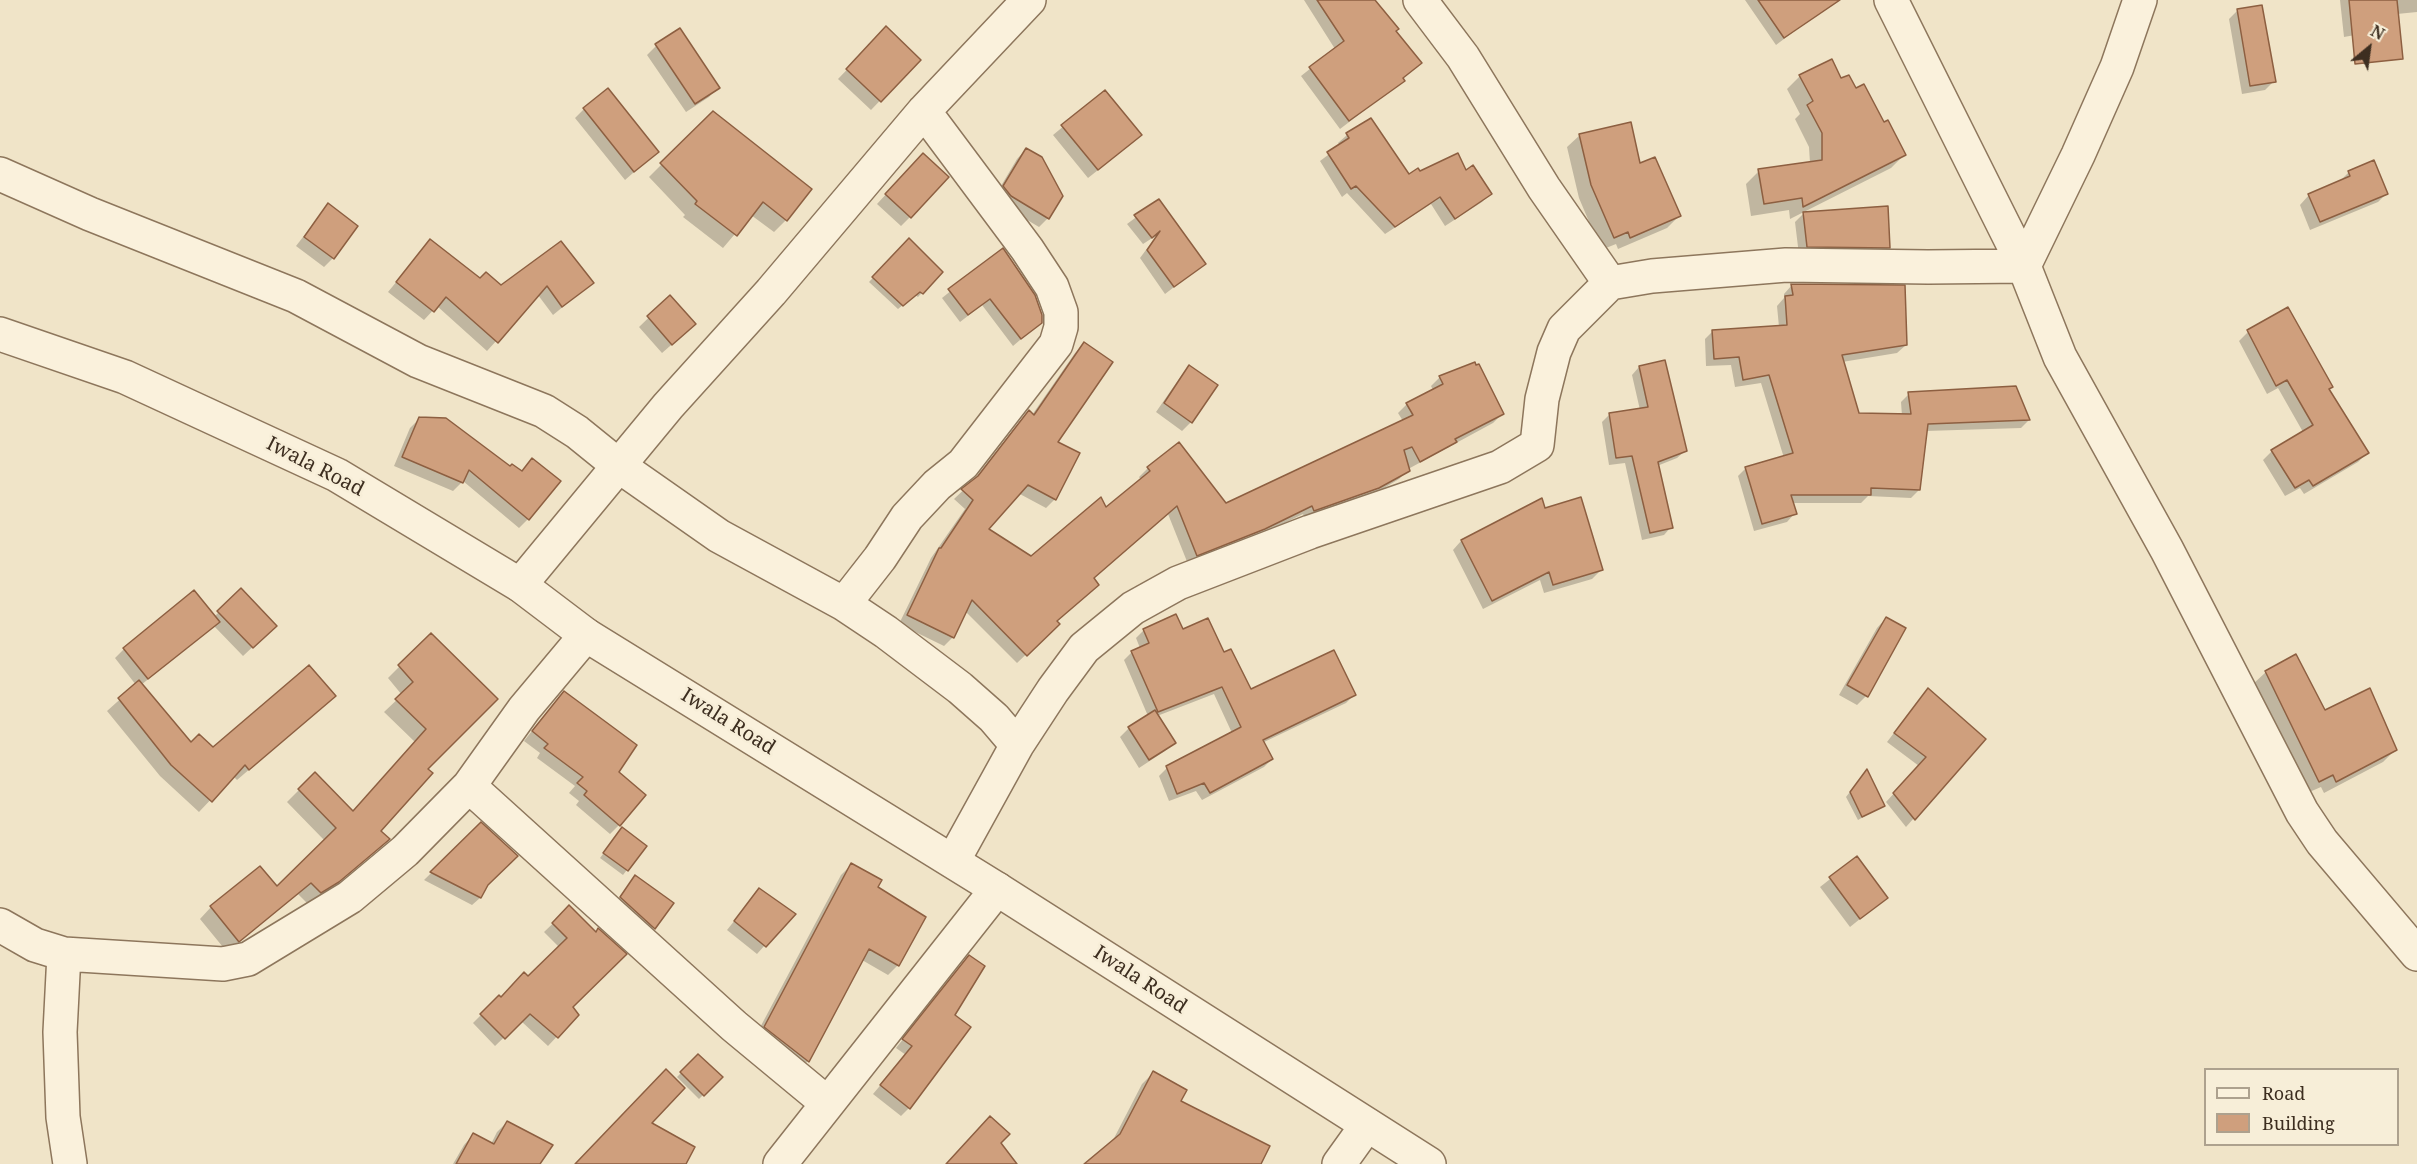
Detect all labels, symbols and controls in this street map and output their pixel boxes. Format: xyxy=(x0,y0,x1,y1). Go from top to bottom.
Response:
north arrow xyxy=(2339,18,2399,78)
text: N xyxy=(2367,20,2389,45)
street label: Iwala Road xyxy=(262,432,368,502)
street label: Iwala Road xyxy=(676,684,780,760)
street label: Iwala Road xyxy=(1089,941,1191,1019)
legend xyxy=(2204,1068,2399,1146)
text: Road xyxy=(2262,1081,2305,1105)
text: Building xyxy=(2262,1111,2335,1135)

